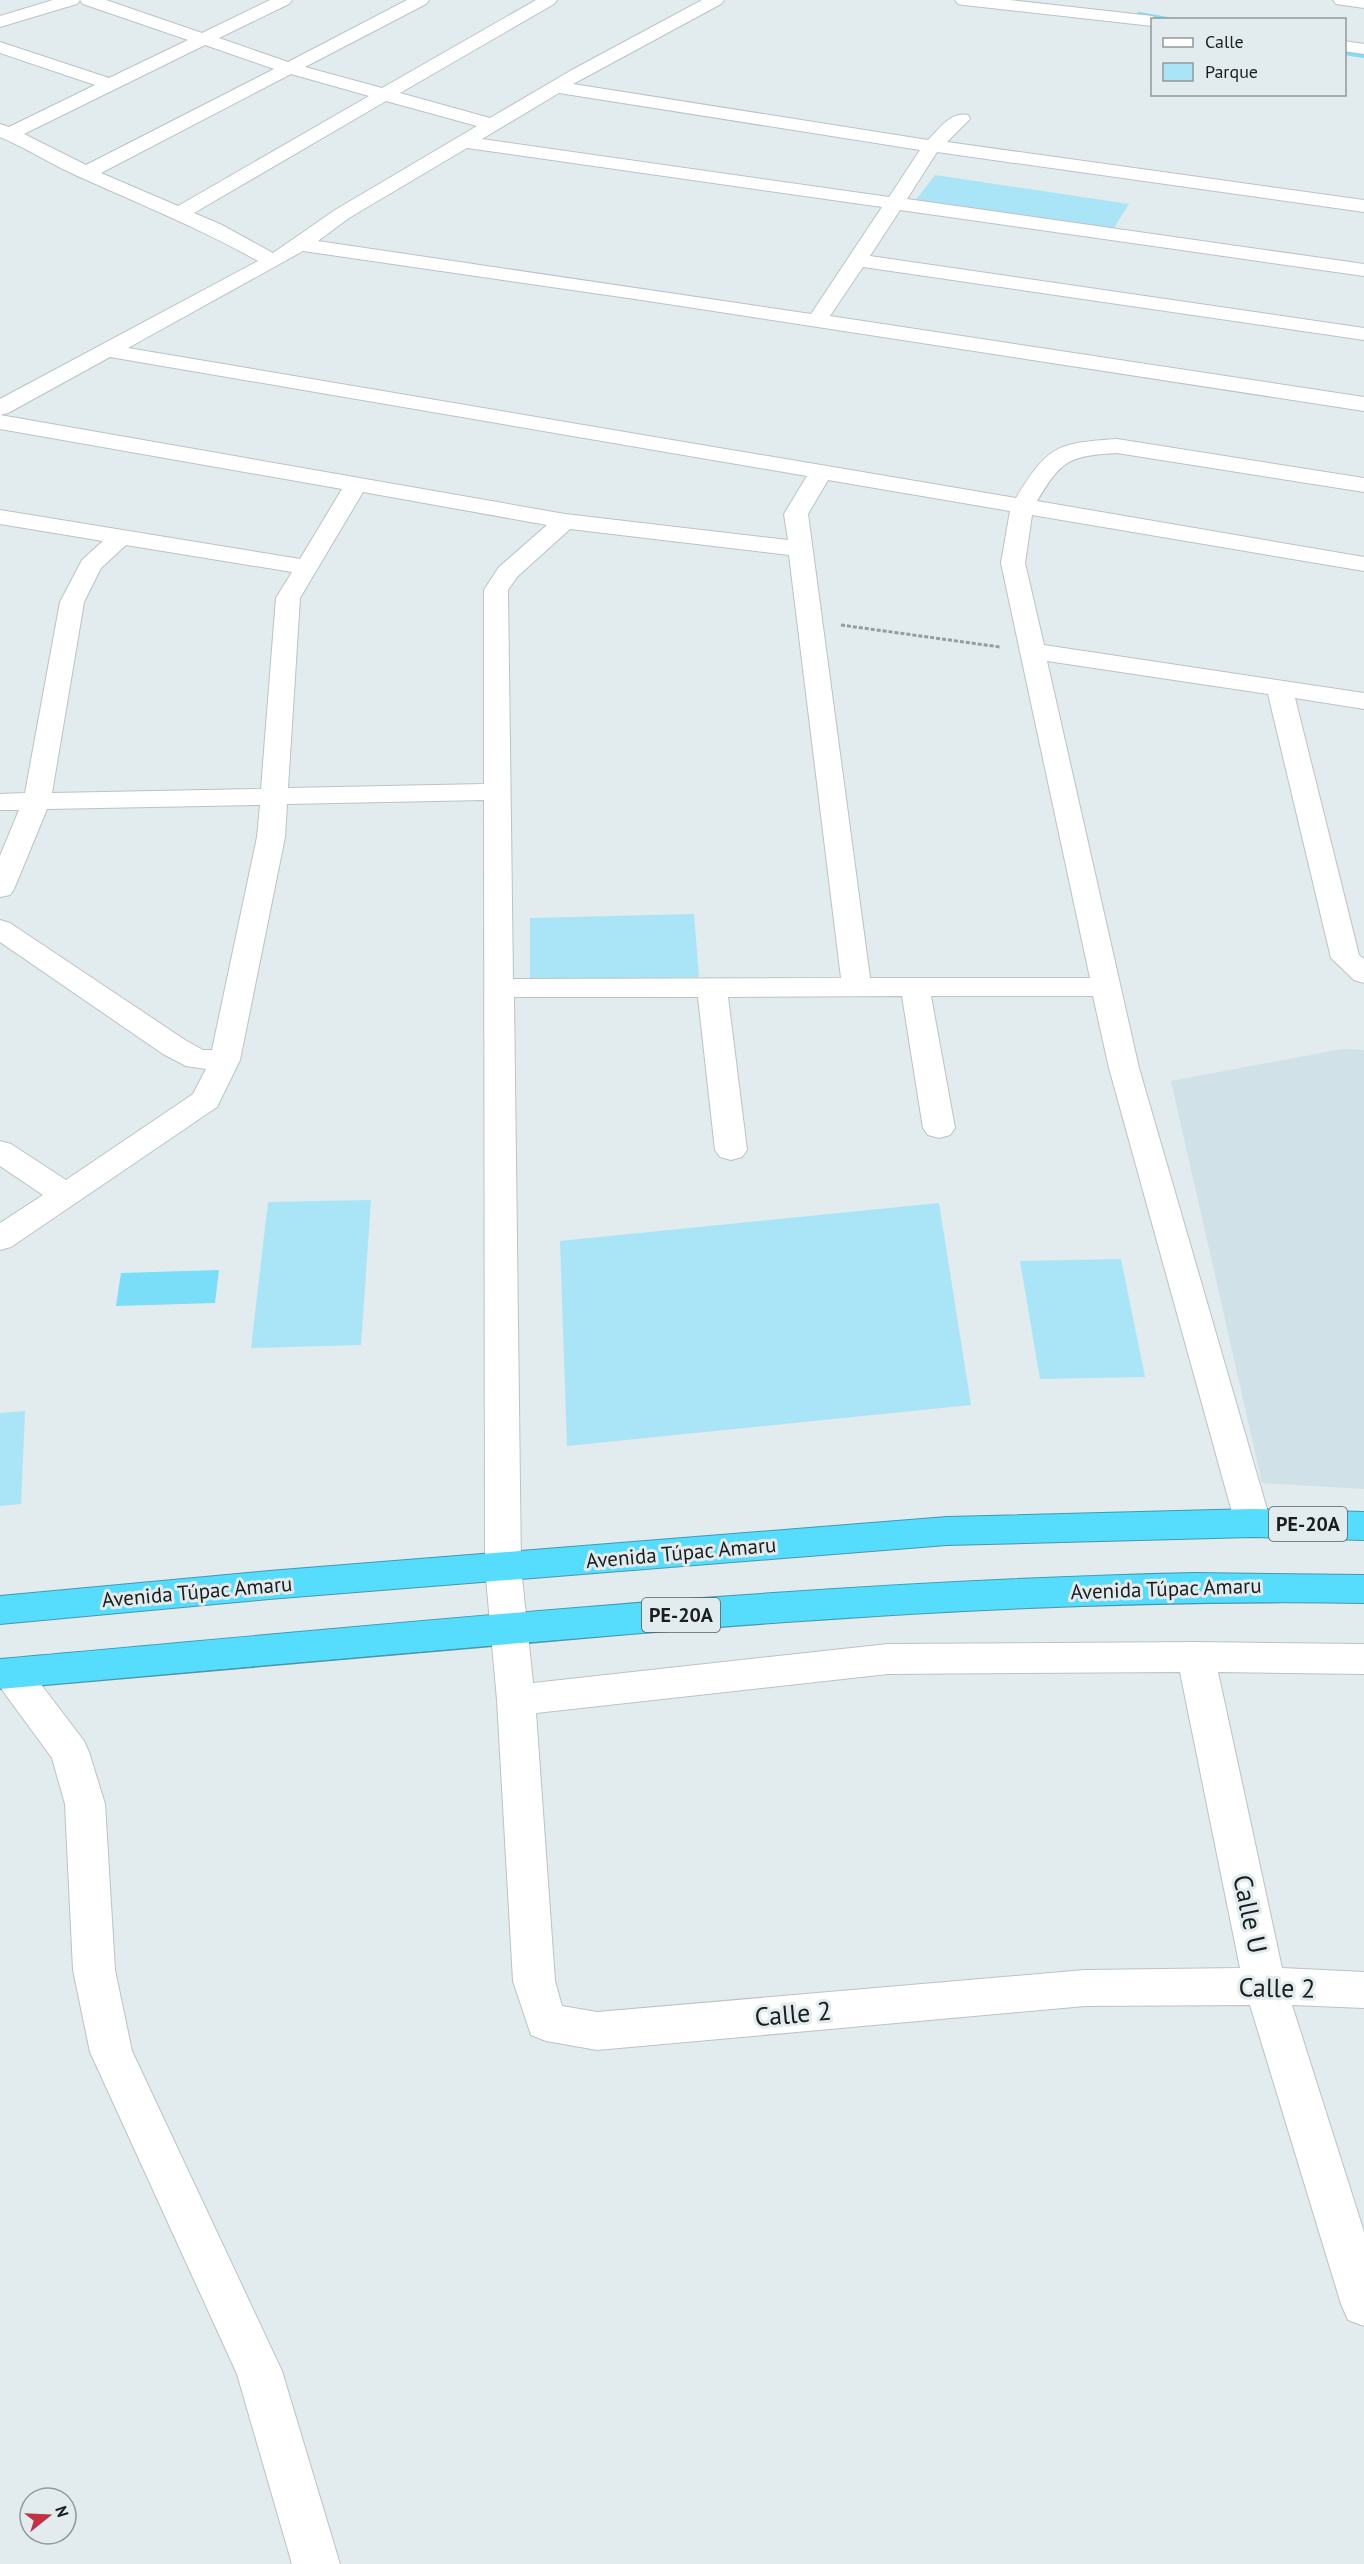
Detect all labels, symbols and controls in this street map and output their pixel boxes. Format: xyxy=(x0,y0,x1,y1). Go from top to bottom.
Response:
legend xyxy=(1151,18,1346,96)
text: Calle xyxy=(1205,30,1244,53)
text: Parque xyxy=(1205,60,1258,83)
road number: PE-20A xyxy=(1269,1507,1347,1541)
street label: Avenida Túpac Amaru xyxy=(585,1531,777,1574)
street label: Avenida Túpac Amaru xyxy=(101,1570,293,1613)
street label: Avenida Túpac Amaru xyxy=(1070,1572,1262,1605)
road number: PE-20A xyxy=(642,1598,720,1632)
street label: Calle U xyxy=(1226,1872,1275,1956)
street label: Calle 2 xyxy=(1238,1970,1316,2005)
street label: Calle 2 xyxy=(753,1994,833,2033)
north arrow xyxy=(18,2486,78,2546)
text: N xyxy=(51,2503,73,2519)

